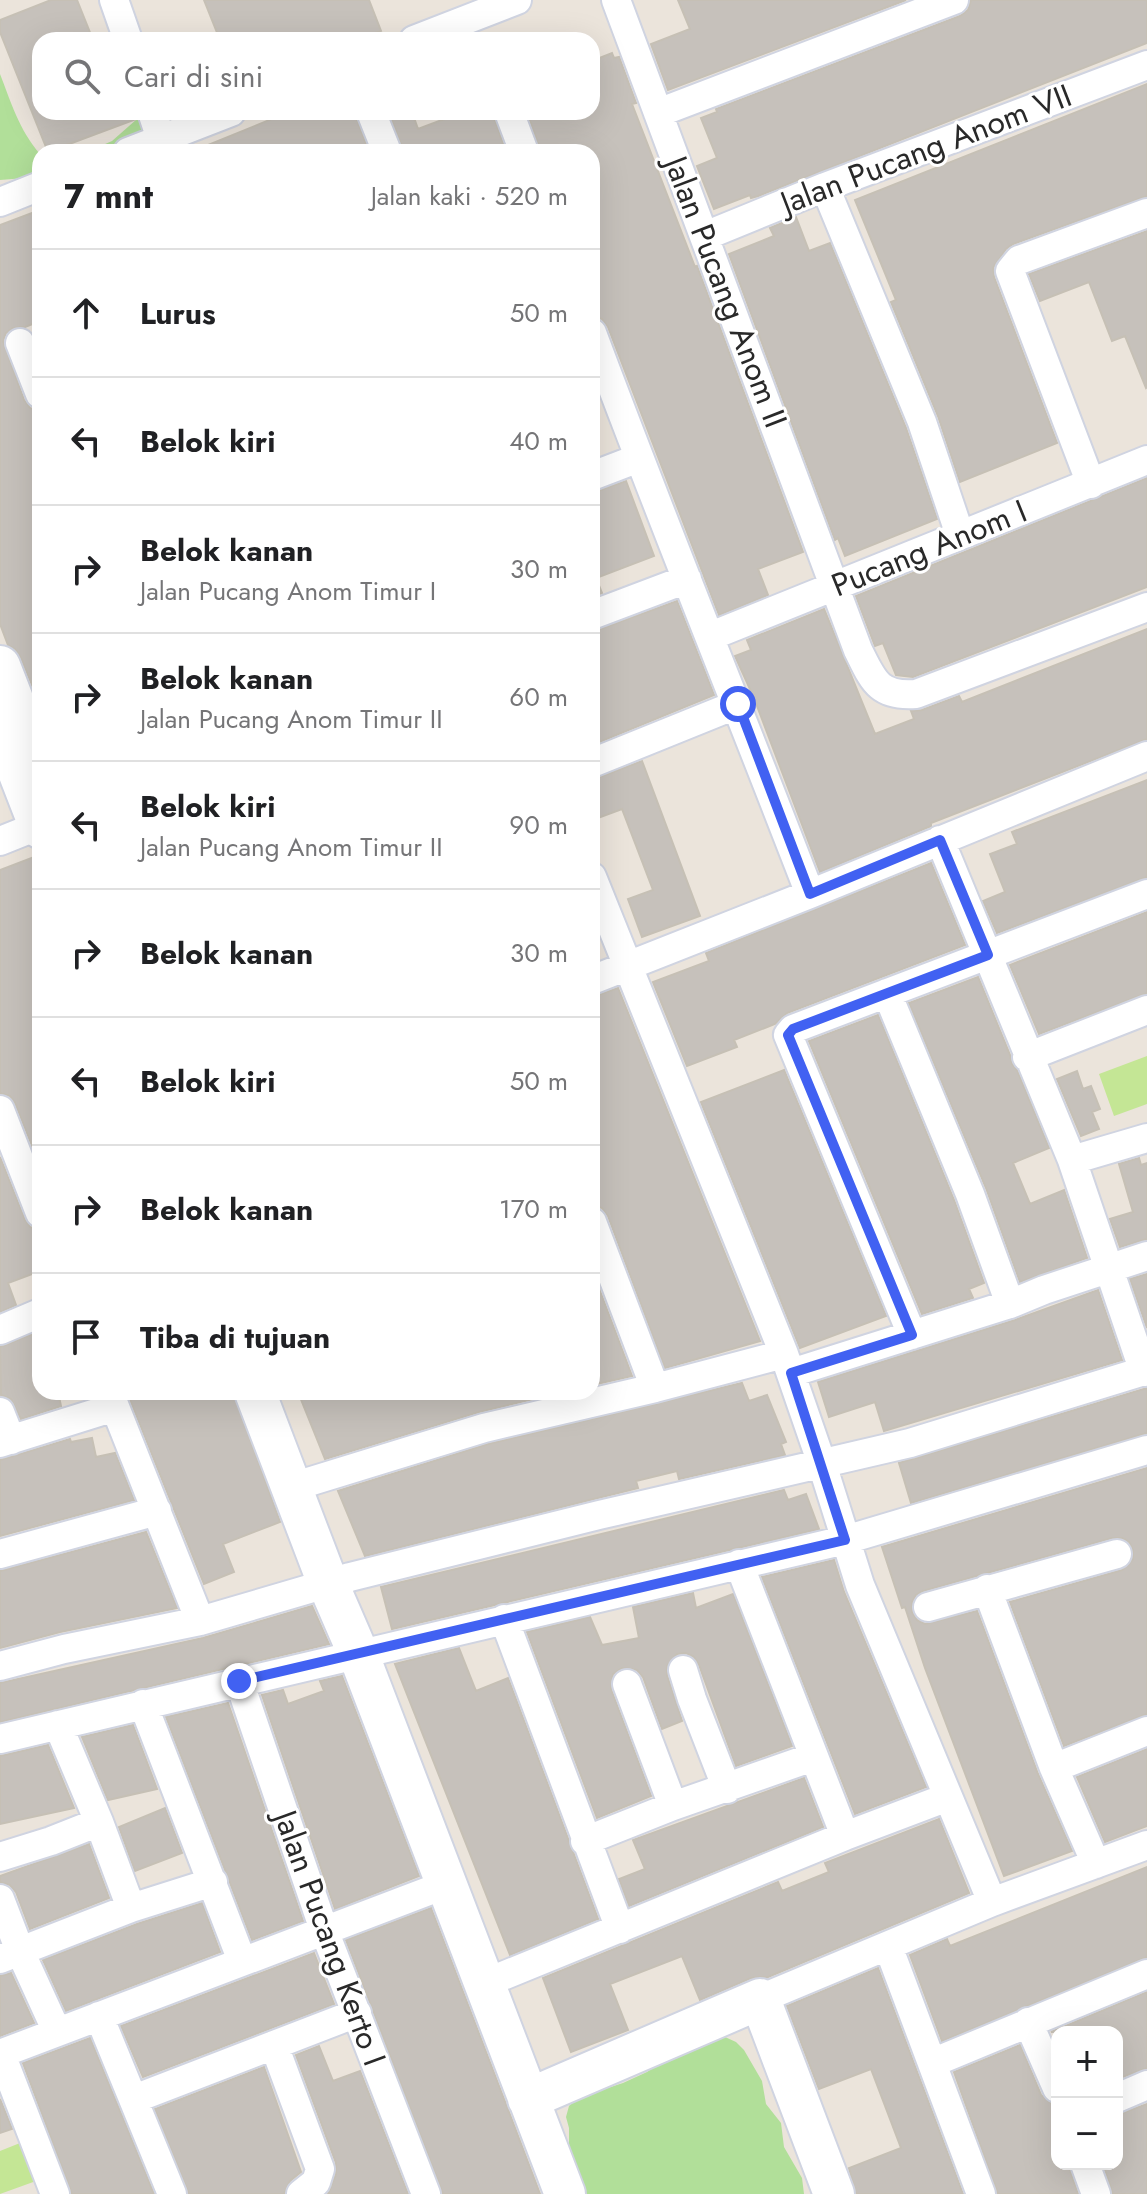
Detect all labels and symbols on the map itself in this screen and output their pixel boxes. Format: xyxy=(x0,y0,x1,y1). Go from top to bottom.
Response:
street label: Jalan Pucang Anom VII xyxy=(770,72,1078,227)
street label: Jalan Pucang Anom II xyxy=(652,146,799,434)
street label: Pucang Anom I xyxy=(825,488,1033,608)
route start xyxy=(720,686,756,722)
route end xyxy=(221,1663,257,1699)
street label: Jalan Pucang Kerto I xyxy=(261,1800,398,2072)

